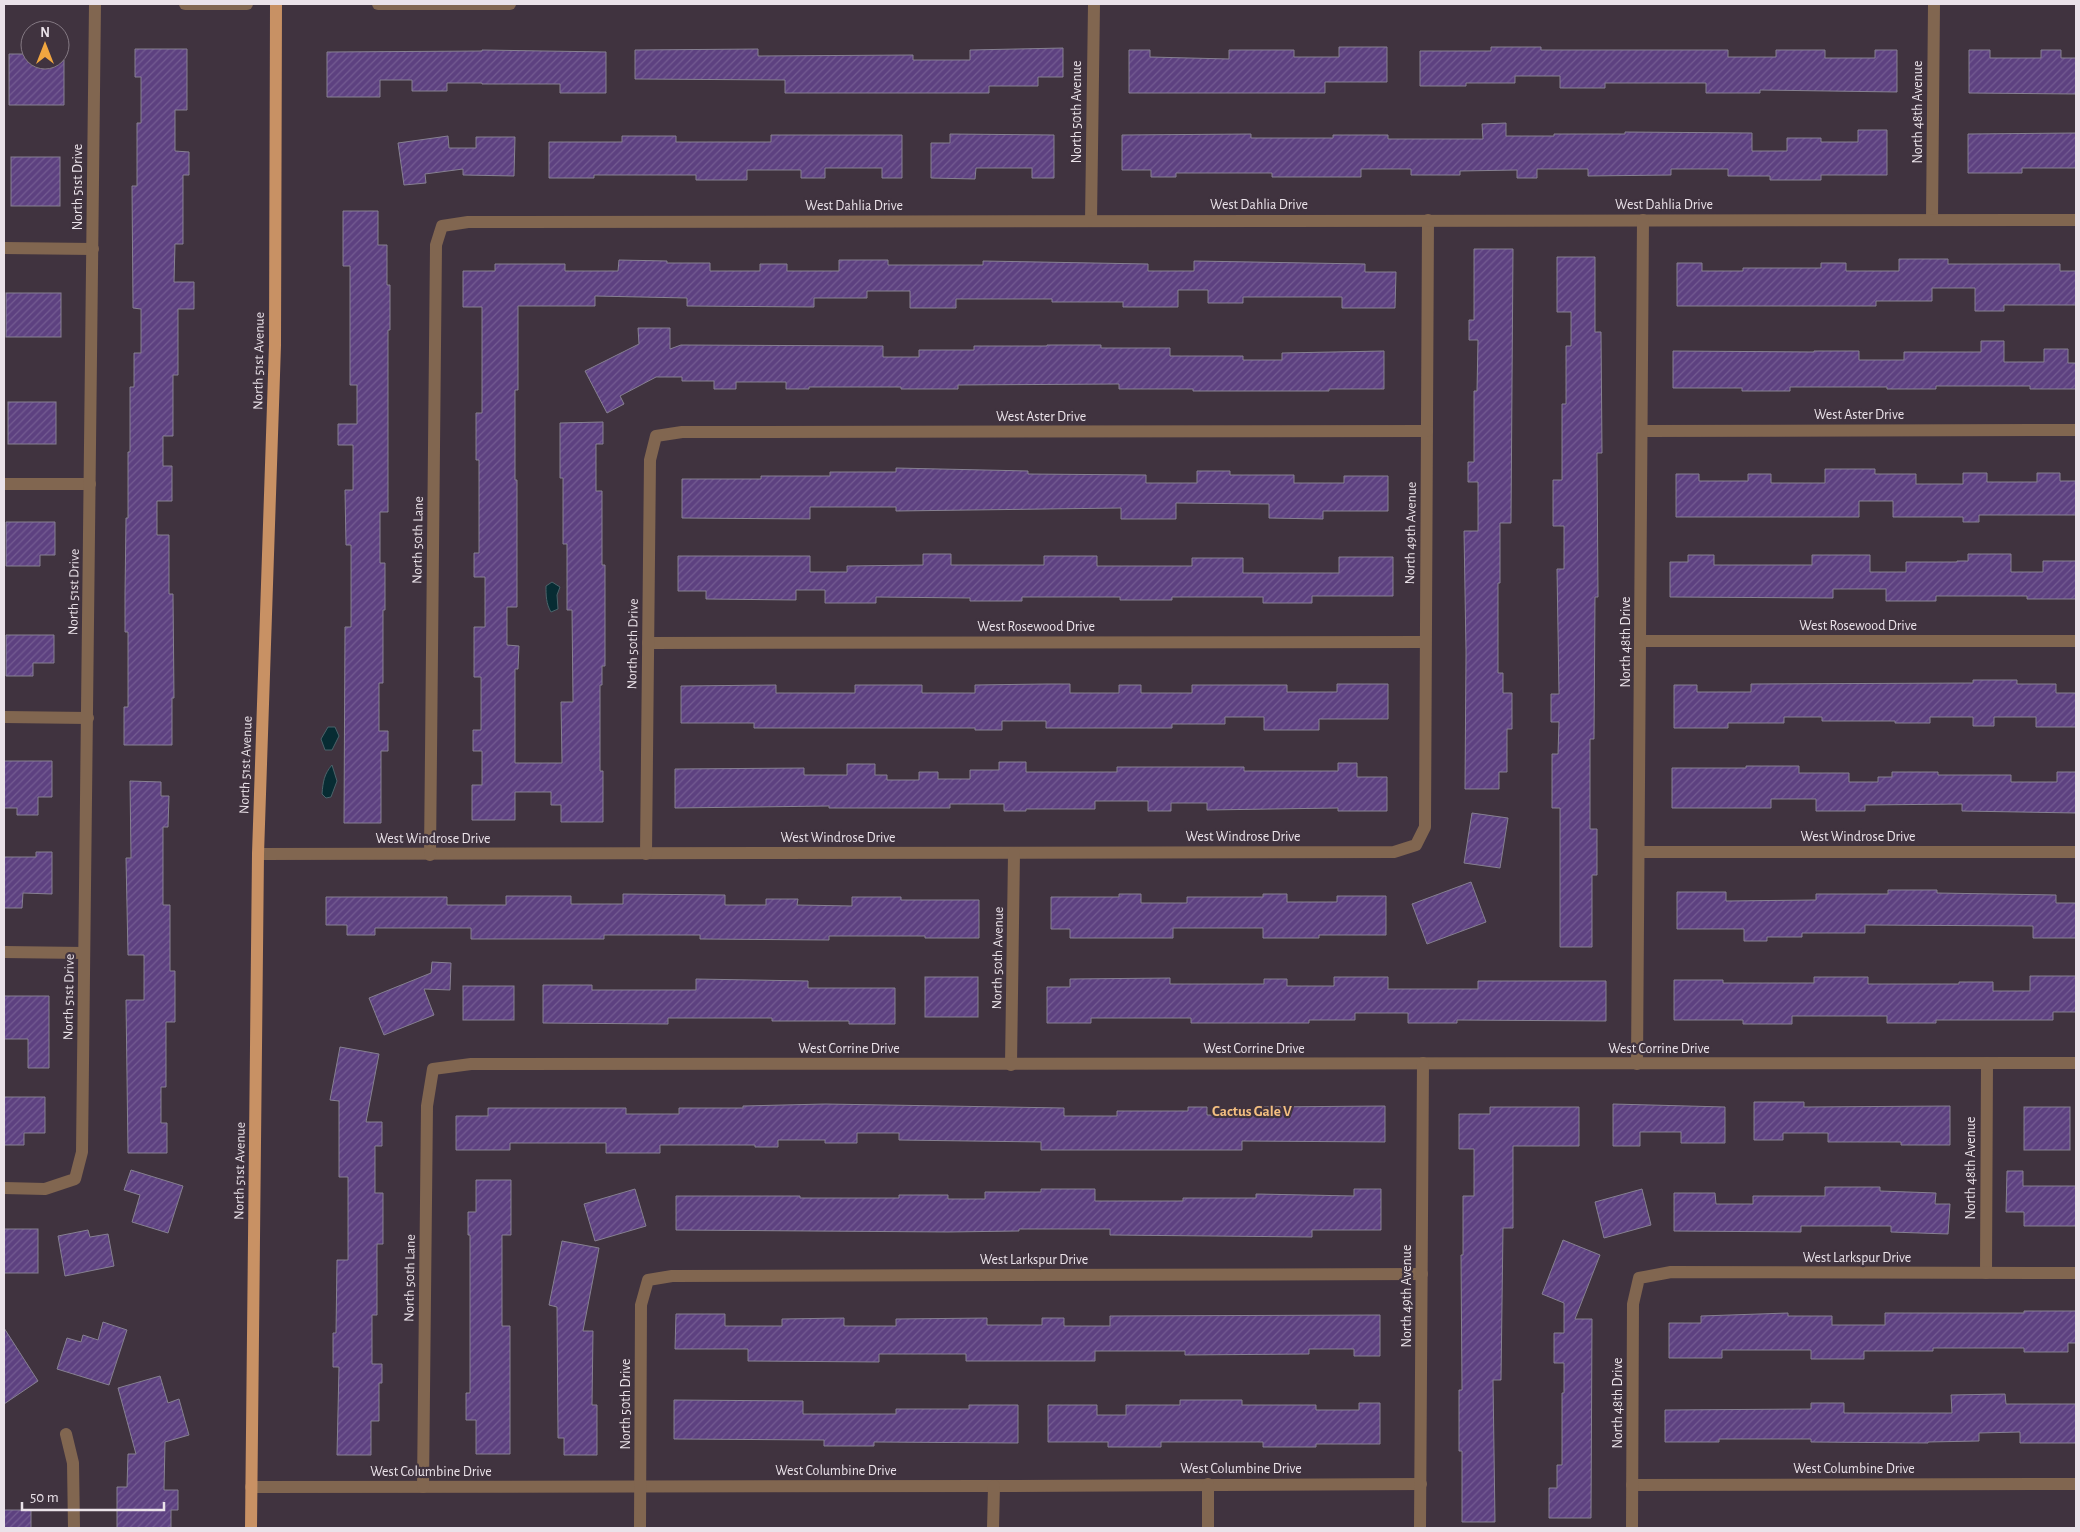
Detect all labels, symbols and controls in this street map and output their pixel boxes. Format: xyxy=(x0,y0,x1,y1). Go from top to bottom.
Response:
north arrow xyxy=(20,20,70,70)
text: N xyxy=(40,26,50,40)
street label: North 50th Avenue xyxy=(1070,61,1084,163)
street label: North 48th Avenue xyxy=(1911,61,1925,163)
street label: North 51st Drive xyxy=(71,144,85,230)
street label: West Dahlia Drive xyxy=(1210,198,1308,212)
street label: West Dahlia Drive xyxy=(1615,198,1713,212)
street label: West Dahlia Drive xyxy=(805,199,903,213)
street label: North 51st Avenue xyxy=(251,312,267,410)
street label: West Aster Drive xyxy=(1814,408,1904,422)
street label: West Aster Drive xyxy=(996,410,1086,424)
street label: North 49th Avenue xyxy=(1403,481,1419,585)
street label: North 50th Lane xyxy=(410,496,426,584)
street label: North 51st Drive xyxy=(66,549,82,635)
street label: North 48th Drive xyxy=(1619,596,1633,688)
street label: North 50th Drive xyxy=(625,598,641,690)
street label: West Rosewood Drive xyxy=(1799,619,1917,633)
street label: West Rosewood Drive xyxy=(977,620,1095,634)
street label: North 51st Avenue xyxy=(237,716,255,814)
street label: West Windrose Drive xyxy=(1185,830,1301,844)
street label: West Windrose Drive xyxy=(1800,830,1916,844)
street label: West Windrose Drive xyxy=(780,831,896,845)
street label: West Windrose Drive xyxy=(375,832,491,846)
street label: North 50th Avenue xyxy=(990,907,1006,1009)
street label: North 51st Drive xyxy=(61,954,77,1040)
street label: West Corrine Drive xyxy=(798,1042,900,1056)
street label: West Corrine Drive xyxy=(1203,1042,1305,1056)
street label: West Corrine Drive xyxy=(1608,1042,1710,1056)
district label: Cactus Gale V xyxy=(1212,1104,1292,1119)
street label: North 48th Avenue xyxy=(1964,1117,1978,1219)
street label: North 51st Avenue xyxy=(232,1122,248,1220)
street label: North 50th Lane xyxy=(402,1234,418,1322)
street label: North 49th Avenue xyxy=(1400,1245,1414,1347)
street label: West Larkspur Drive xyxy=(1803,1251,1911,1265)
street label: West Larkspur Drive xyxy=(980,1253,1088,1267)
street label: North 48th Drive xyxy=(1611,1357,1625,1449)
street label: North 50th Drive xyxy=(619,1358,633,1450)
street label: West Columbine Drive xyxy=(1180,1462,1302,1476)
street label: West Columbine Drive xyxy=(1793,1462,1915,1476)
street label: West Columbine Drive xyxy=(775,1464,897,1478)
street label: West Columbine Drive xyxy=(370,1465,492,1479)
scale bar xyxy=(22,1480,165,1512)
text: 50 m xyxy=(30,1490,59,1505)

